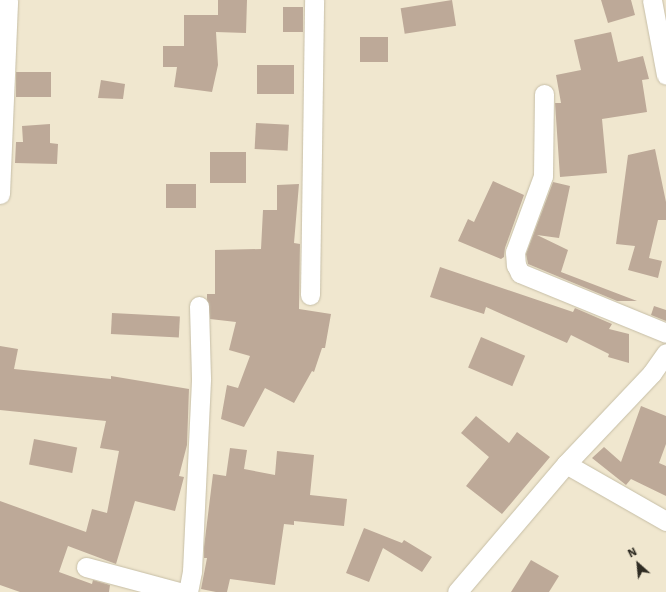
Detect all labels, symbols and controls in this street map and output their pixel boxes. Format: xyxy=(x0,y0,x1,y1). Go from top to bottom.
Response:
north arrow xyxy=(618,544,658,584)
text: N xyxy=(626,545,639,561)

